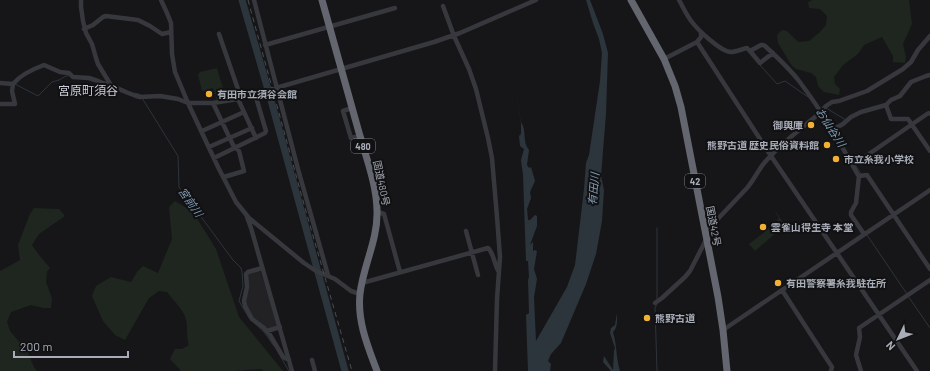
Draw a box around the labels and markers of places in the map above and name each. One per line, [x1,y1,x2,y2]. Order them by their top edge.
place label: 有田市立須谷会館 [217,88,297,100]
marker: 有田市立須谷会館 [204,89,214,99]
place label: 御輿庫 [772,119,803,131]
marker: 御輿庫 [806,120,816,130]
place label: 熊野古道 歴史民俗資料館 [707,139,819,151]
marker: 熊野古道 歴史民俗資料館 [822,140,832,150]
place label: 市立糸我小学校 [844,153,914,165]
marker: 市立糸我小学校 [831,154,841,164]
place label: 雲雀山得生寺 本堂 [771,221,853,233]
marker: 雲雀山得生寺 本堂 [758,222,768,232]
place label: 有田警察署糸我駐在所 [786,277,886,289]
marker: 有田警察署糸我駐在所 [773,278,783,288]
place label: 熊野古道 [655,312,696,324]
marker: 熊野古道 [642,313,652,323]

